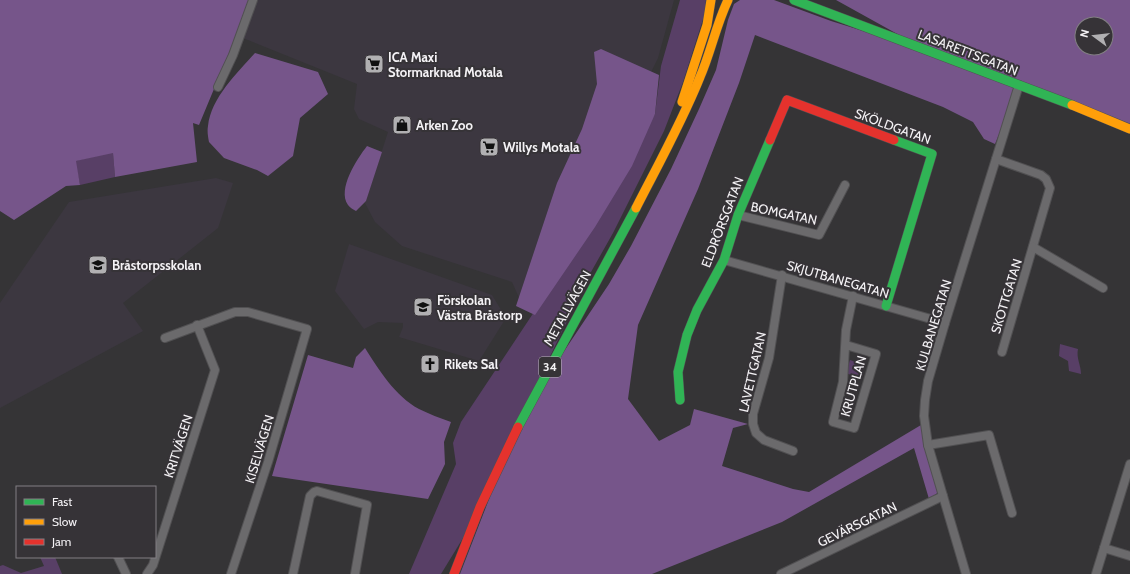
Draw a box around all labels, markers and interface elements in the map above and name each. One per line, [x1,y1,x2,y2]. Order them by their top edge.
north arrow [1074,16,1114,56]
street label: LASARETTSGATAN [916,26,1020,78]
text: N [1077,28,1092,39]
place label: ICA Maxi Stormarknad Motala [388,49,503,80]
supermarket icon: ICA Maxi Stormarknad Motala [363,53,385,75]
street label: SKÖLDGATAN [853,105,933,147]
shop icon: Arken Zoo [391,114,413,136]
place label: Arken Zoo [416,117,473,133]
supermarket icon: Willys Motala [478,136,500,158]
place label: Willys Motala [503,139,580,155]
street label: ELDRÖRSGATAN [697,174,747,270]
street label: BOMGATAN [749,198,819,228]
school or university icon: Bråstorpsskolan [87,254,109,276]
place label: Bråstorpsskolan [112,257,201,273]
street label: SKJUTBANEGATAN [785,257,891,301]
street label: SKOTTGATAN [987,257,1025,335]
street label: METALLVÄGEN [540,267,594,349]
street label: KULBANEGATAN [912,277,954,373]
place label: Förskolan Västra Bråstorp [437,292,523,323]
school or university icon: Förskolan Västra Bråstorp [412,296,434,318]
street label: LAVETTGATAN [735,330,769,414]
church icon: Rikets Sal [419,353,441,375]
street label: KRUTPLAN [837,354,869,418]
place label: Rikets Sal [444,356,499,372]
road number: 34 [539,357,561,377]
street label: KRITVÄGEN [160,412,196,480]
street label: KISELVÄGEN [241,413,277,485]
legend [16,486,156,558]
text: Fast [52,494,72,509]
street label: GEVÄRSGATAN [815,498,899,550]
text: Slow [52,514,77,529]
text: Jam [51,534,71,549]

